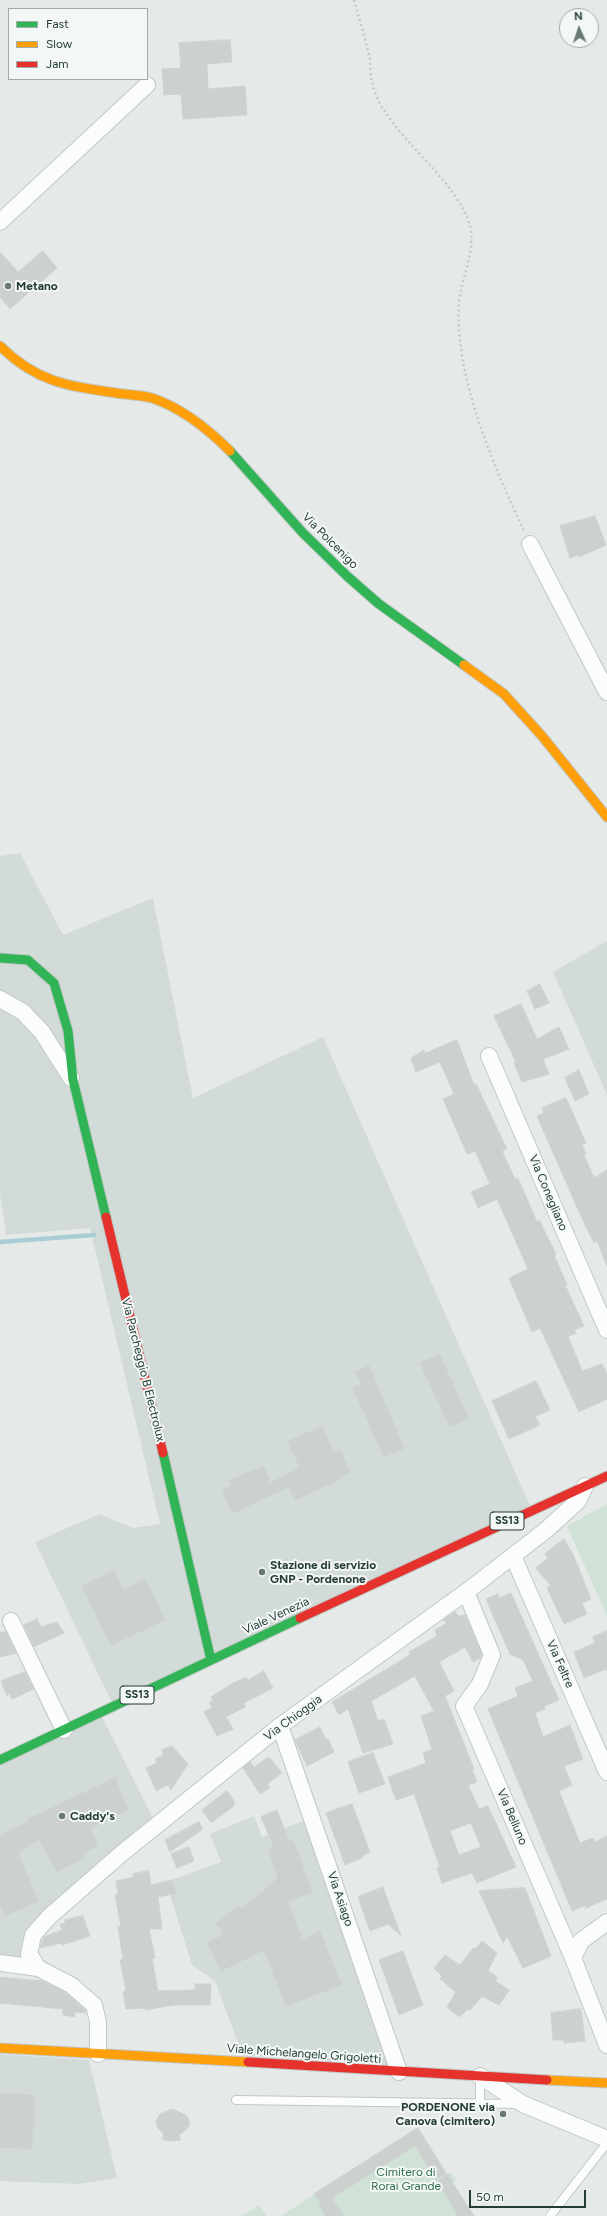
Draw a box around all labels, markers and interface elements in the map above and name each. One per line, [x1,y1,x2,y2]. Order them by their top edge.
legend [8,8,148,80]
north arrow [559,8,599,48]
text: N [574,10,583,23]
text: Fast [46,17,69,31]
text: Slow [46,37,72,51]
text: Jam [46,57,69,71]
place label: Metano [16,279,58,293]
marker: Metano [3,281,13,291]
street label: Via Polcenigo [299,510,361,572]
street label: Via Conegliano [525,1153,571,1233]
street label: Via Parcheggio B Electrolux [118,1297,168,1443]
road number: SS13 [490,1512,524,1530]
place label: Stazione di servizio GNP - Pordenone [270,1558,376,1586]
marker: Stazione di servizio GNP - Pordenone [257,1567,267,1577]
street label: Viale Venezia [240,1594,312,1638]
street label: Via Feltre [543,1638,577,1690]
road number: SS13 [120,1686,154,1704]
street label: Via Chioggia [261,1692,325,1744]
street label: Via Belluno [494,1787,530,1847]
place label: Caddy's [70,1809,115,1823]
marker: Caddy's [57,1811,67,1821]
street label: Via Asiago [324,1870,356,1928]
street label: Viale Michelangelo Grigoletti [226,2041,382,2067]
place label: PORDENONE via Canova (cimitero) [396,2100,495,2128]
marker: PORDENONE via Canova (cimitero) [498,2109,508,2119]
park label: Cimitero di Rorai Grande [371,2165,441,2193]
scale bar [471,2182,588,2208]
text: 50 m [476,2190,504,2204]

